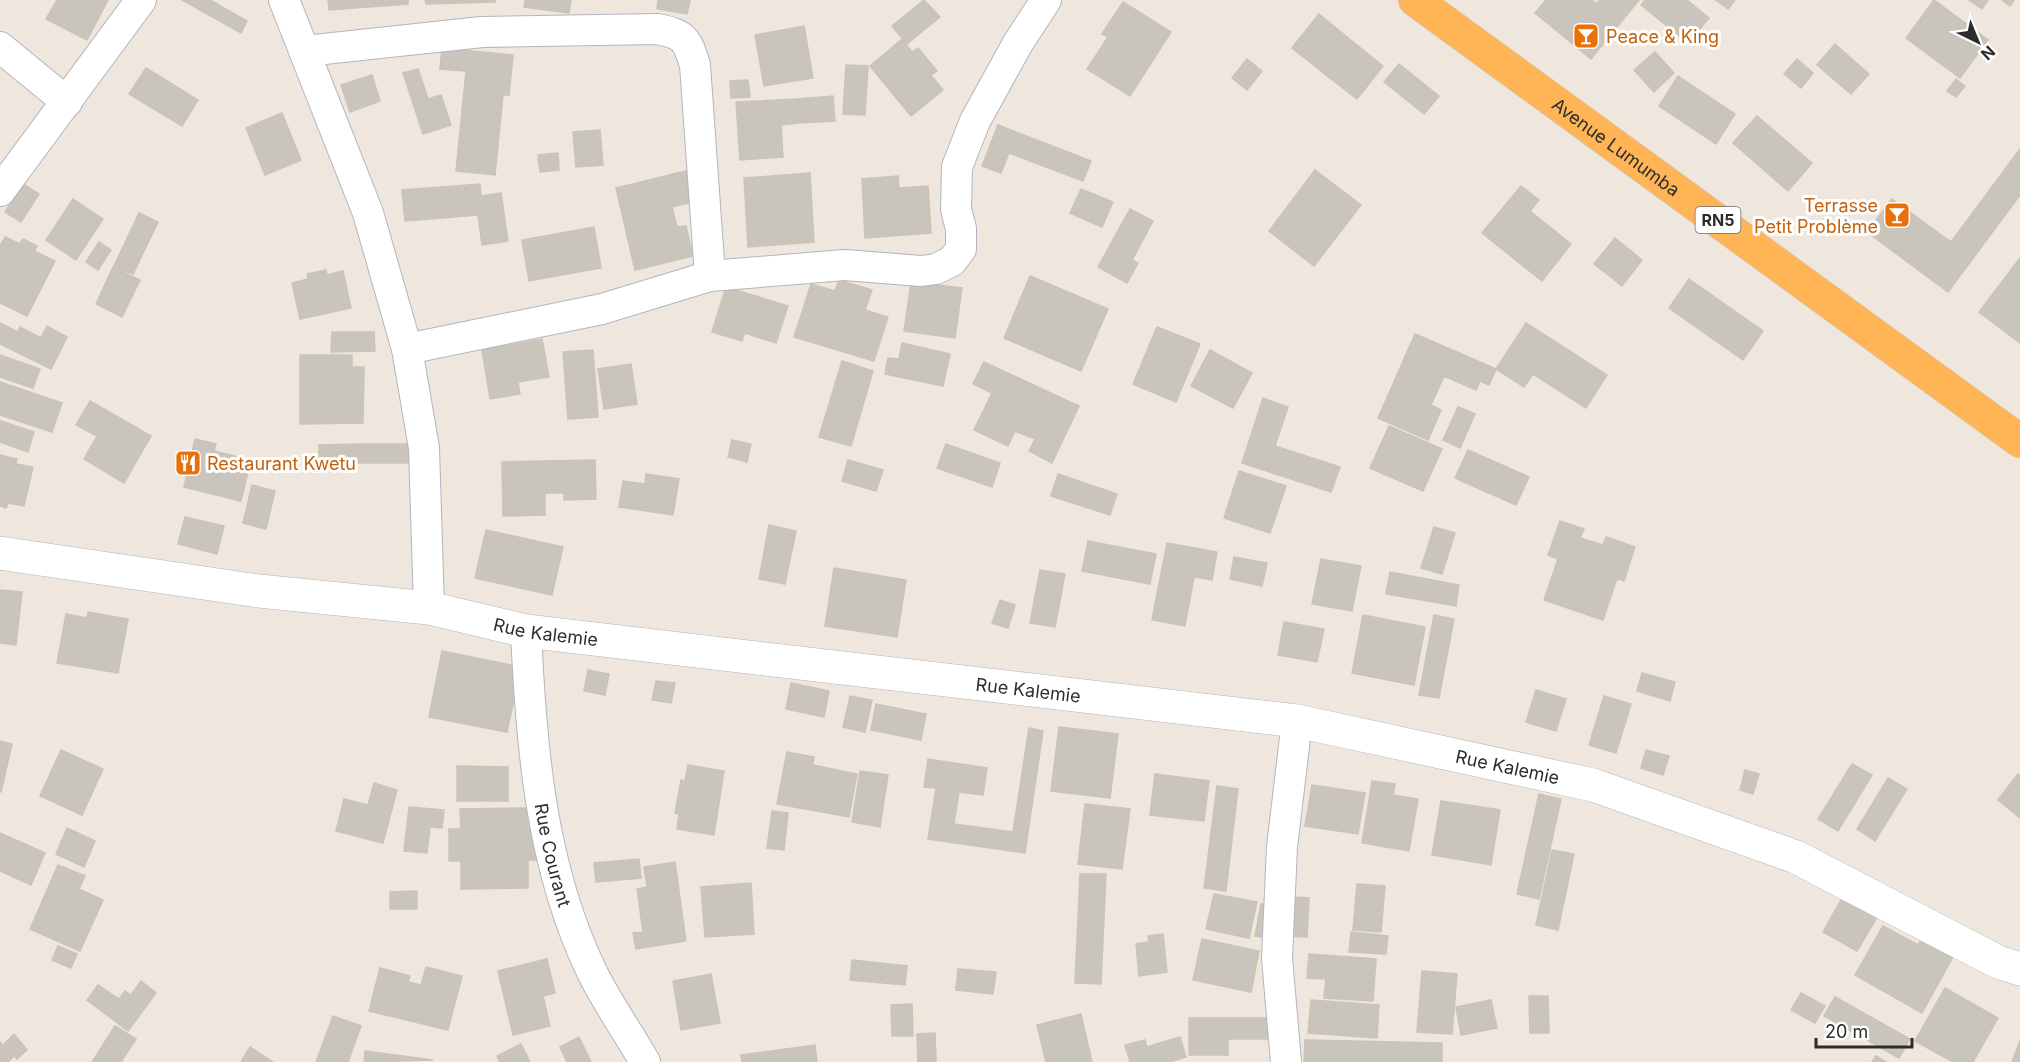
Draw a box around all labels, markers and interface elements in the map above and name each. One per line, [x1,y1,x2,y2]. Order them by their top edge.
north arrow [1948,12,2008,72]
bar icon: Peace & King [1571,21,1601,51]
place label: Peace & King [1606,26,1719,47]
text: N [1977,41,2000,64]
street label: Avenue Lumumba [1548,93,1684,200]
place label: Terrasse Petit Problème [1754,195,1878,237]
bar icon: Terrasse Petit Problème [1882,200,1912,230]
road number: RN5 [1696,207,1740,233]
restaurant icon: Restaurant Kwetu [173,448,203,478]
place label: Restaurant Kwetu [207,453,356,474]
street label: Rue Kalemie [491,613,599,650]
street label: Rue Kalemie [975,673,1082,706]
street label: Rue Kalemie [1454,745,1561,788]
street label: Rue Courant [531,802,576,910]
scale bar [1816,1011,1912,1049]
text: 20 m [1825,1021,1868,1042]

